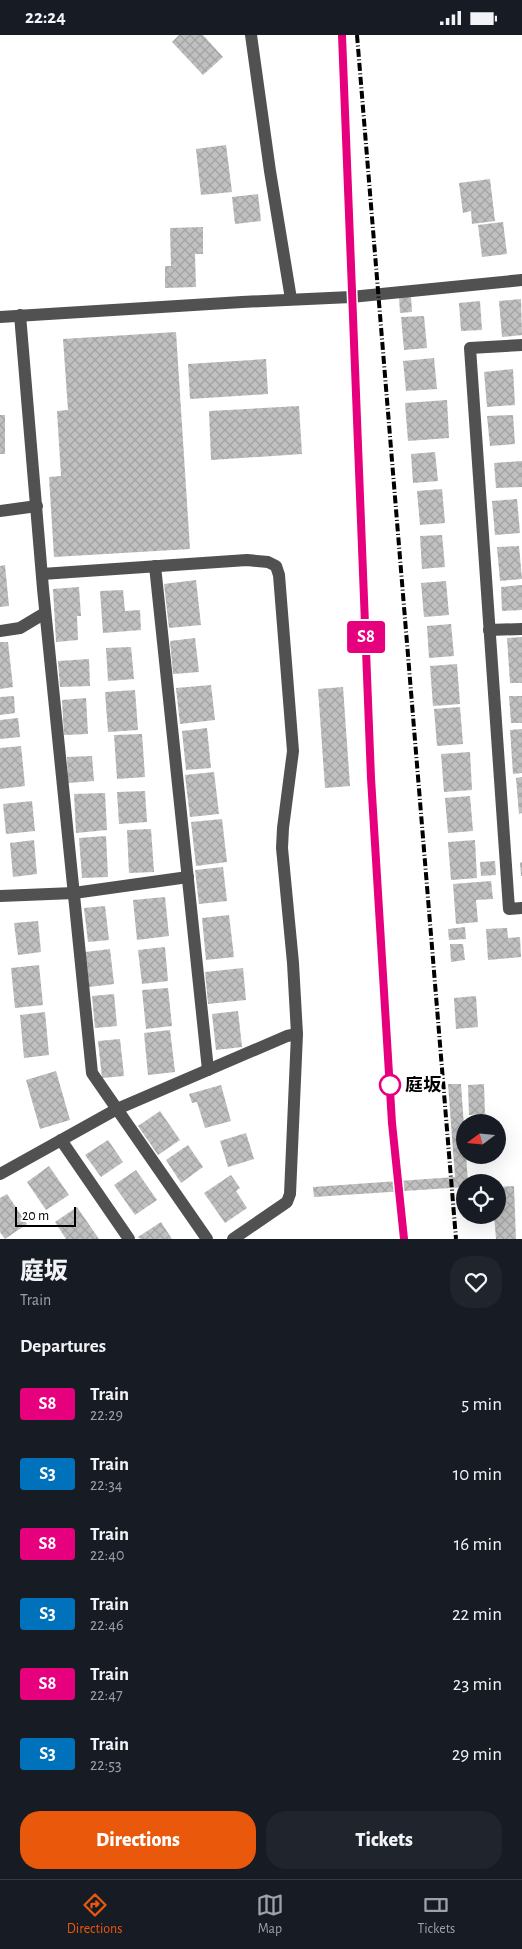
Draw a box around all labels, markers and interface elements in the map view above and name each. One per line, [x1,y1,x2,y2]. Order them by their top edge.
text: 22:24 [25,8,66,27]
line badge: S8 [344,621,388,653]
text: S8 [357,628,375,646]
marker: 庭坂 [379,1074,401,1096]
place label: 庭坂 [405,1076,442,1095]
north arrow [456,1114,506,1164]
map controls [456,1114,506,1224]
button: locate [456,1174,506,1224]
scale bar [15,1204,76,1227]
text: 20 m [22,1209,49,1223]
button: heart [450,1256,502,1308]
text: 庭坂 [20,1260,68,1284]
text: Train [20,1292,51,1308]
text: Departures [20,1337,106,1356]
text: Train [90,1385,129,1404]
text: S8 [39,1395,56,1413]
text: 5 min [461,1395,502,1414]
text: 22:29 [90,1407,123,1423]
text: Train [90,1455,129,1474]
text: S3 [39,1465,56,1483]
text: 10 min [453,1465,502,1484]
text: 22:34 [90,1477,123,1493]
text: Train [90,1525,129,1544]
text: S8 [39,1535,56,1553]
text: 16 min [454,1535,502,1554]
text: 22:40 [90,1547,124,1563]
text: Train [90,1595,129,1614]
text: S3 [39,1605,56,1623]
text: 22 min [452,1605,502,1624]
text: 22:46 [90,1617,123,1633]
text: Train [90,1665,129,1684]
text: S8 [39,1675,56,1693]
text: 23 min [453,1675,502,1694]
text: 22:47 [90,1687,123,1703]
text: Train [90,1735,129,1754]
text: S3 [39,1745,56,1763]
text: 29 min [452,1745,502,1764]
text: 22:53 [90,1757,122,1773]
button: Directions [20,1811,256,1869]
button: Tickets [266,1811,502,1869]
tab: Directions [67,1891,123,1938]
tab: Map [256,1891,284,1938]
tab: Tickets [417,1891,455,1938]

